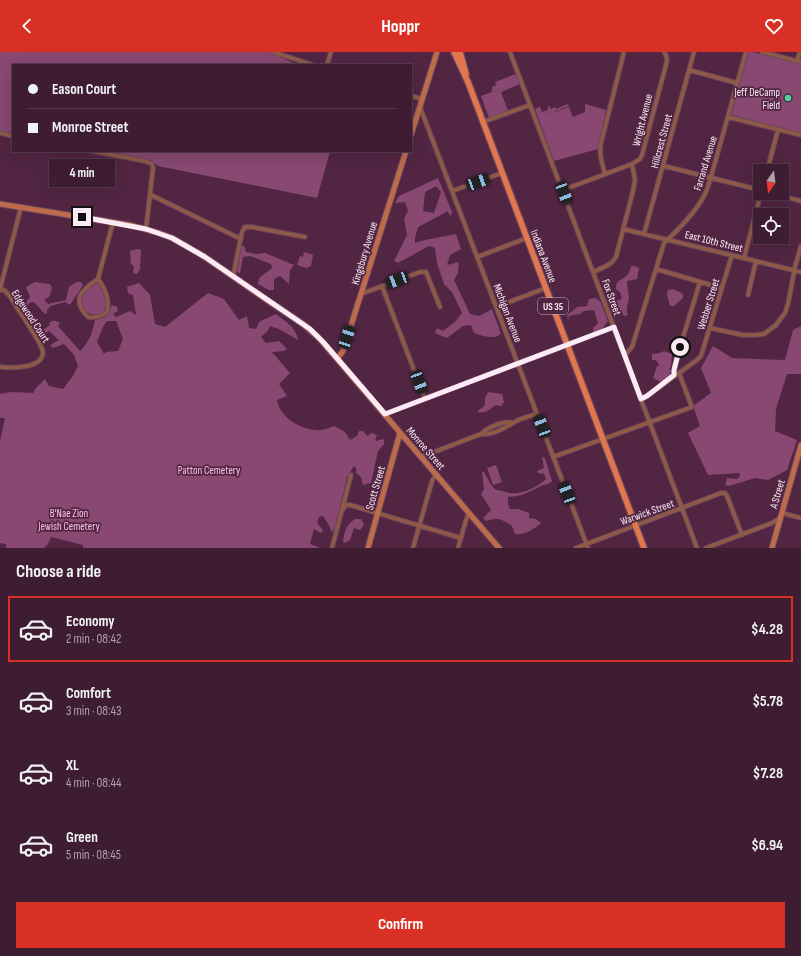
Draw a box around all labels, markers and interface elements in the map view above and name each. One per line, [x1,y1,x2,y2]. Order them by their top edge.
icon: back [16,15,38,37]
icon: heart [763,15,785,37]
text: Hoppr [381,16,420,37]
text: Eason Court [52,80,116,99]
place label: Jeff DeCamp Field [733,86,780,112]
street label: Wright Avenue [630,93,655,148]
marker: Jeff DeCamp Field [783,93,793,103]
street label: Hillcrest Street [648,112,675,170]
text: Monroe Street [52,118,128,137]
street label: Farrand Avenue [691,134,720,192]
callout: 4 min [49,159,115,187]
north arrow [753,164,789,200]
map controls [753,164,789,244]
text: 4 min [69,165,95,181]
car [465,172,491,192]
car [554,180,574,206]
route end [73,208,91,226]
button: locate [753,208,789,244]
street label: Kingsbury Avenue [349,220,380,286]
street label: Indiana Avenue [528,228,560,284]
street label: East 10th Street [683,228,745,255]
car [384,270,410,290]
street label: Webber Street [695,276,723,331]
street label: Fox Street [599,277,624,318]
street label: Michigan Avenue [490,282,525,344]
street label: Edgewood Court [9,287,53,346]
road number: US 35 [538,298,568,314]
car [338,324,356,350]
route start [671,338,689,356]
car [409,369,429,395]
car [532,413,552,439]
street label: Monroe Street [403,424,448,473]
park label: Patton Cemetery [178,464,241,477]
street label: Scott Street [363,464,388,512]
street label: A Street [767,477,788,511]
car [557,480,577,506]
street label: Warwick Street [619,497,676,528]
park label: B'Nae Zion Jewish Cemetery [37,507,101,533]
text: Choose a ride [16,561,101,582]
icon: car [18,611,54,647]
text: Economy [66,612,115,631]
text: $4.28 [751,620,783,639]
text: 2 min · 08:42 [66,631,121,647]
icon: car [18,683,54,719]
text: Comfort [66,684,111,703]
text: $5.78 [752,692,783,711]
text: 3 min · 08:43 [66,703,121,719]
icon: car [18,755,54,791]
text: XL [66,756,79,775]
text: $7.28 [753,764,783,783]
text: 4 min · 08:44 [66,775,121,791]
icon: car [18,827,54,863]
text: Green [66,828,98,847]
text: $6.94 [751,836,783,855]
text: 5 min · 08:45 [66,847,121,863]
button: Confirm [16,902,785,948]

